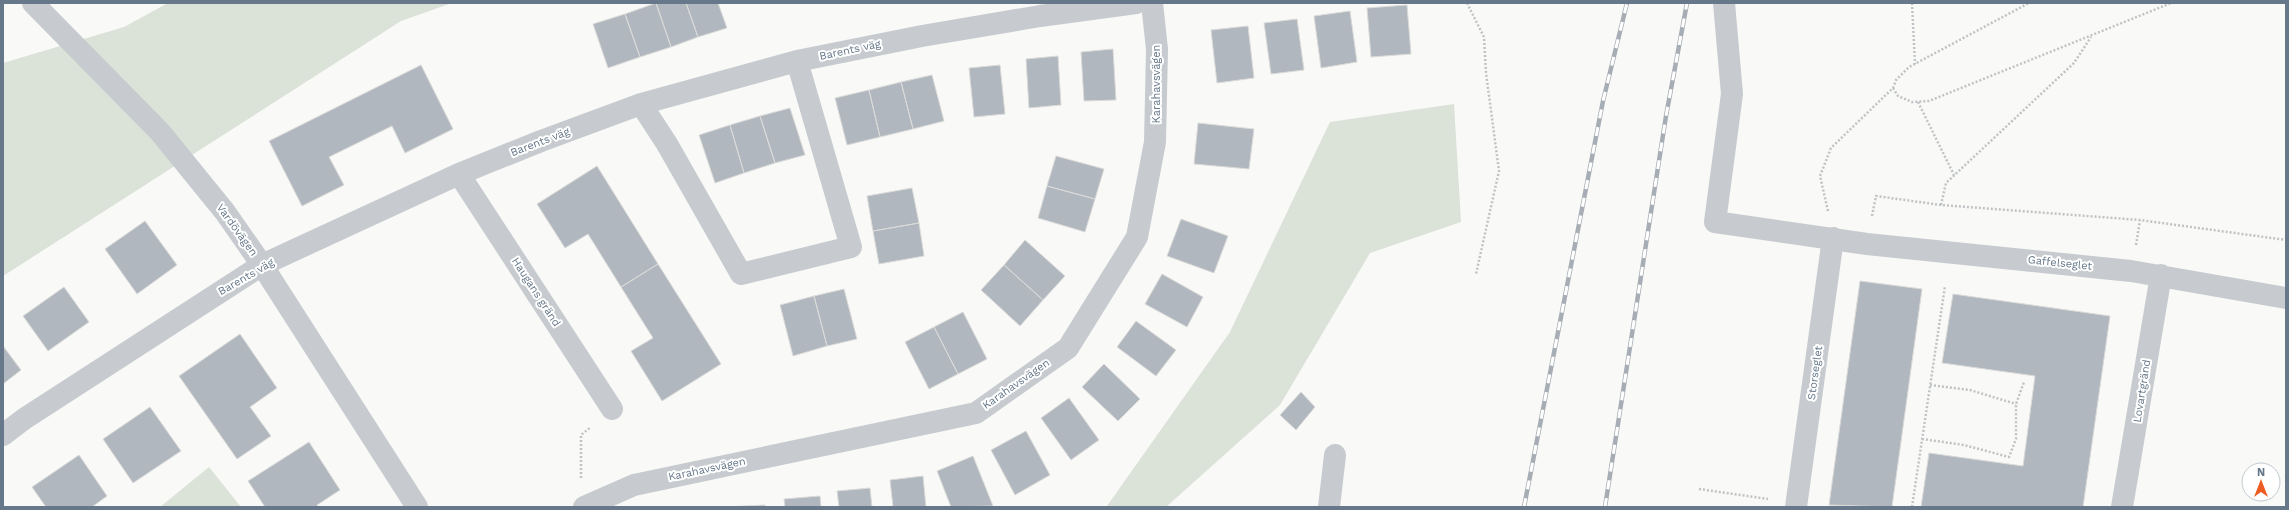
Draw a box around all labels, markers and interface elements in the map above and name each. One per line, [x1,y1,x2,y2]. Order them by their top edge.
street label: Barents väg [818,37,882,63]
street label: Karahavsvägen [1150,45,1163,123]
street label: Barents väg [509,125,572,159]
street label: Vardövägen [214,201,260,259]
street label: Gaffelseglet [2027,253,2093,273]
street label: Haugans gränd [509,255,563,329]
street label: Barents väg [216,256,276,298]
street label: Storseglet [1805,345,1825,401]
street label: Karahavsvägen [980,356,1052,412]
street label: Lovartgränd [2131,359,2153,423]
street label: Karahavsvägen [667,454,747,484]
north arrow [2241,462,2281,502]
text: N [2257,466,2265,479]

